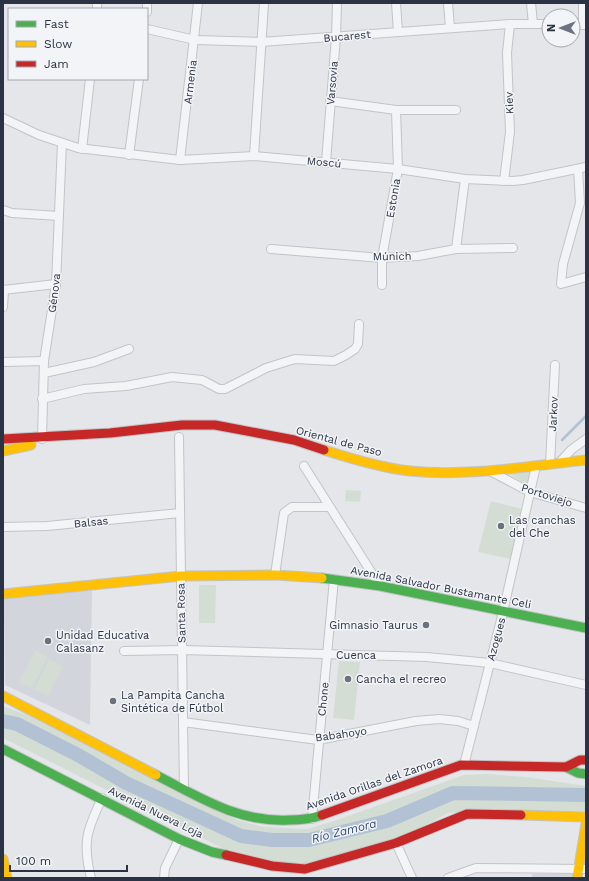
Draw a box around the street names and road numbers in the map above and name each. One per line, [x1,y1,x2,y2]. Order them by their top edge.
street label: Bucarest [323,28,372,45]
street label: Armenia [181,59,200,105]
street label: Varsovia [324,60,341,106]
street label: Kiev [503,91,516,114]
street label: Moscú [306,155,342,170]
street label: Estonia [384,177,403,219]
street label: Múnich [372,250,412,263]
street label: Génova [46,273,63,313]
street label: Jarkov [546,396,561,432]
street label: Oriental de Paso [294,424,383,459]
street label: Portoviejo [520,481,574,510]
street label: Balsas [73,514,109,531]
street label: Avenida Salvador Bustamante Celi [349,564,532,611]
street label: Santa Rosa [174,583,189,643]
street label: Azogues [484,616,509,662]
street label: Cuenca [336,649,376,662]
street label: Chone [315,681,332,717]
street label: Babahoyo [314,724,368,745]
street label: Avenida Orillas del Zamora [304,754,444,813]
street label: Avenida Nueva Loja [106,784,205,841]

